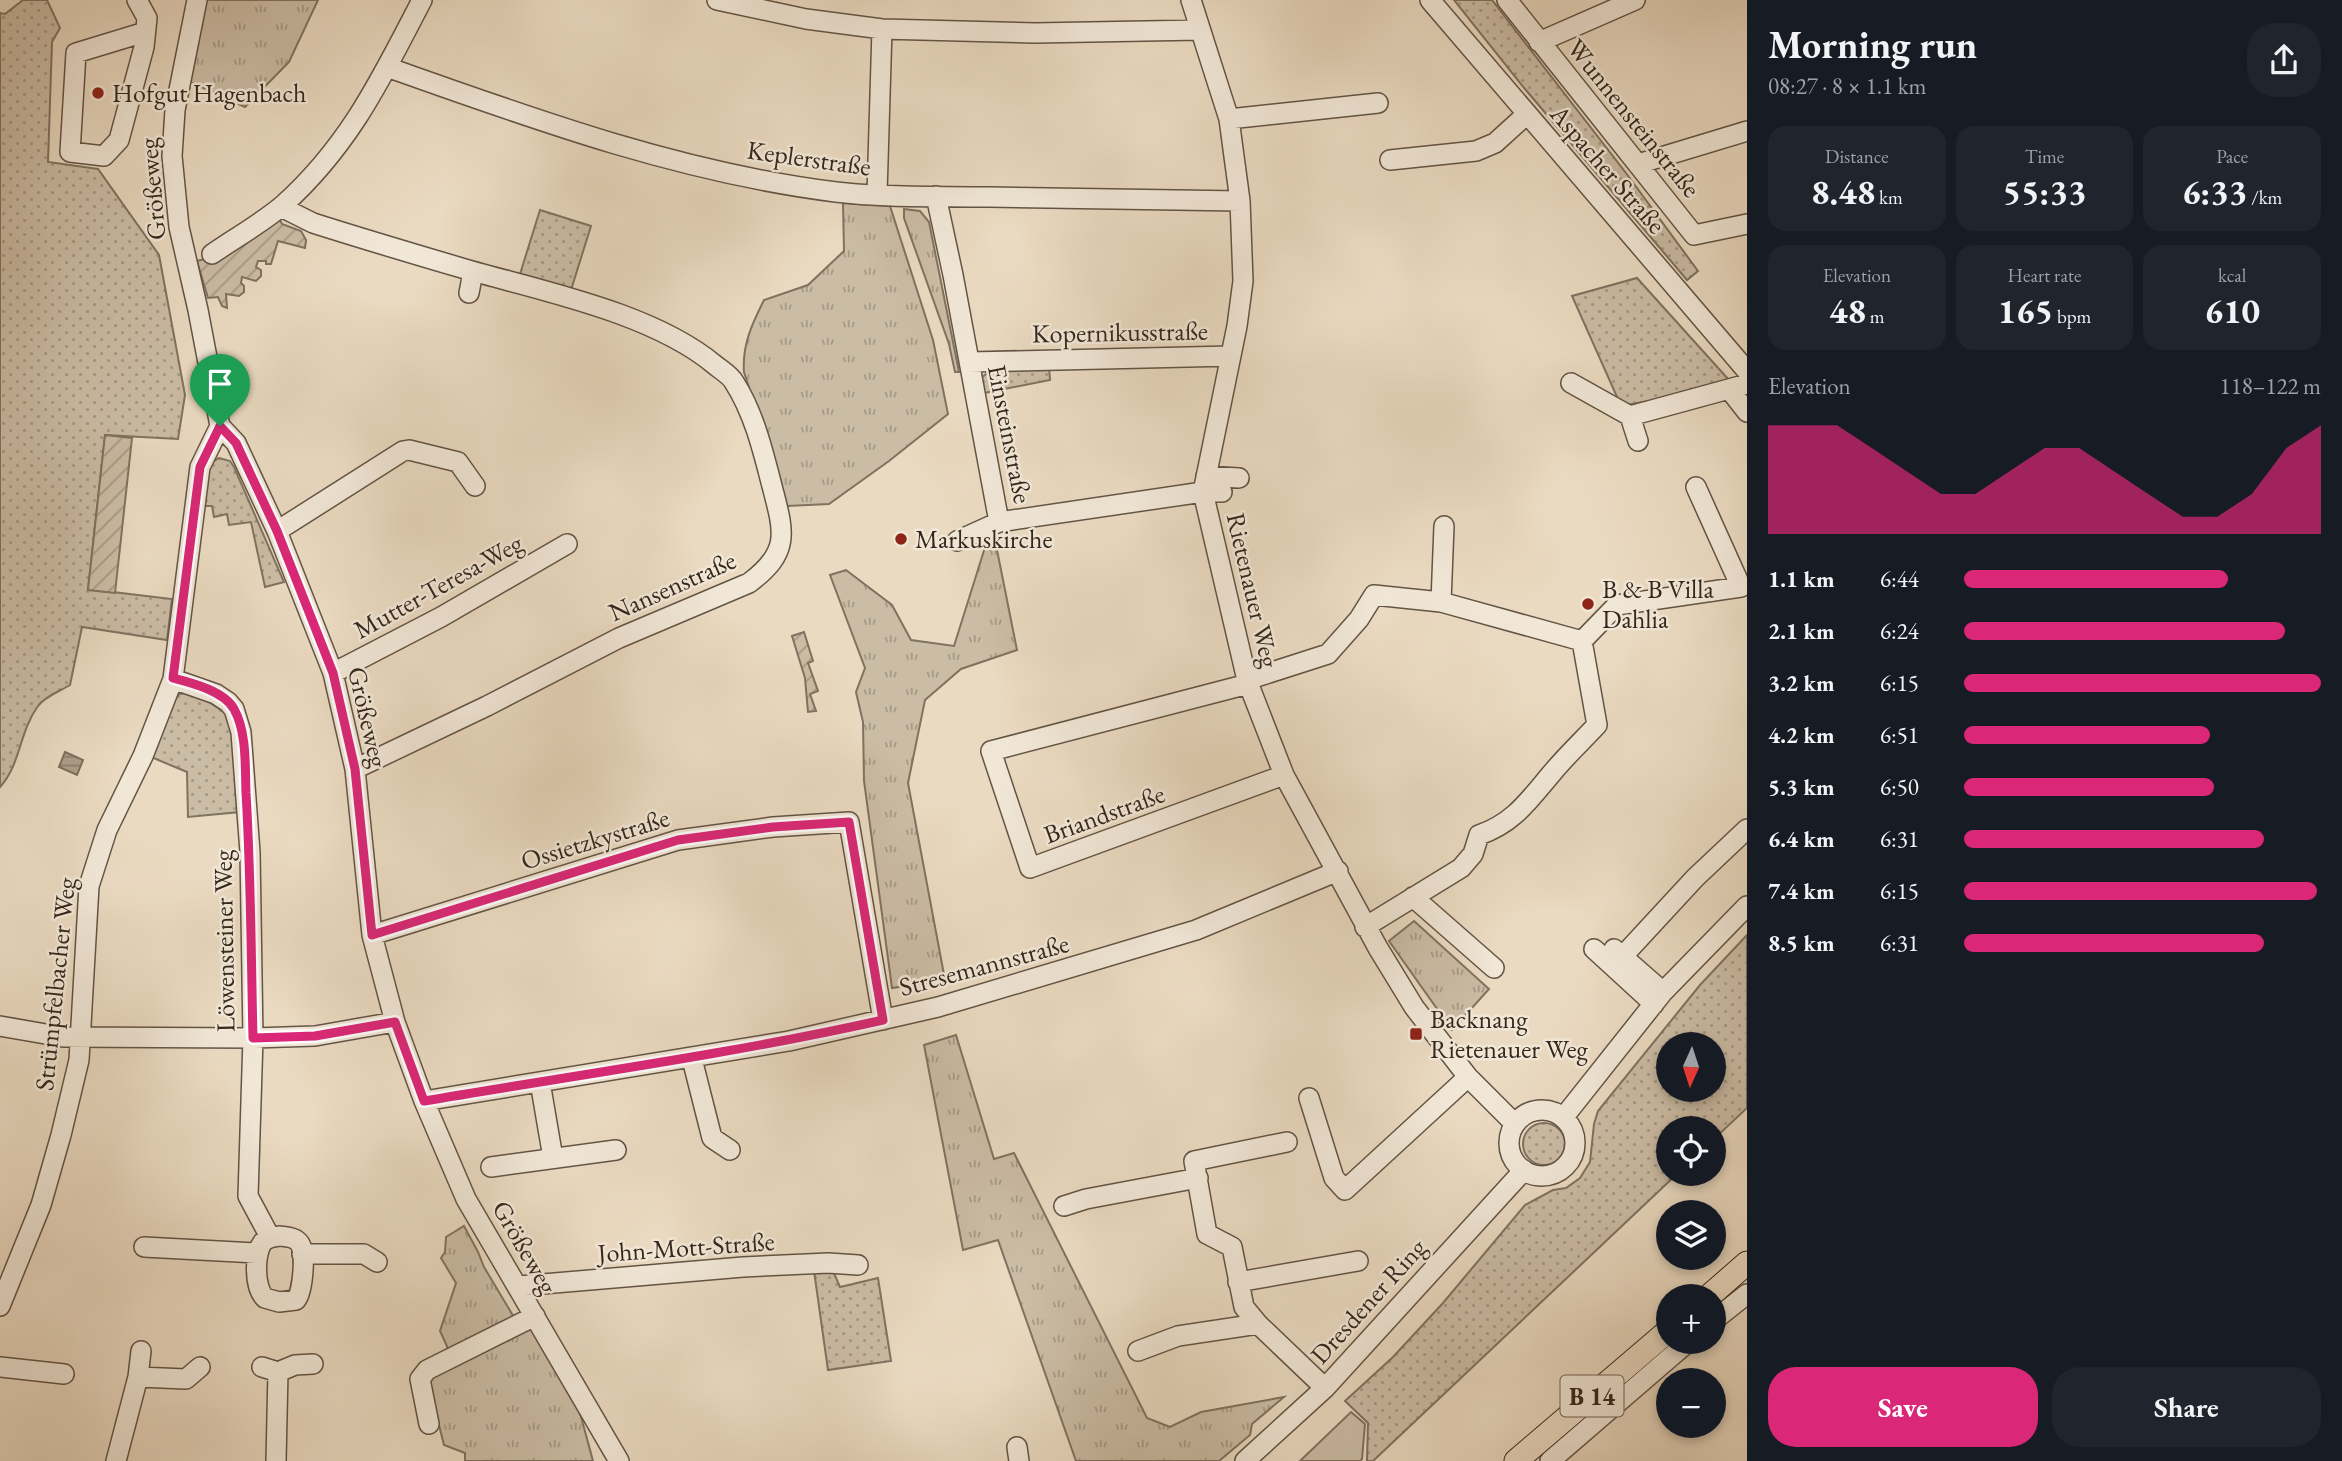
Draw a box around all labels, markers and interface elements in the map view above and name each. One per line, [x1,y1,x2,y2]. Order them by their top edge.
text: Morning run [1768,20,1977,69]
button: share [2247,23,2321,97]
street label: Wunnensteinstraße [1560,32,1708,204]
text: 08:27 · 8 × 1.1 km [1768,71,1926,101]
place label: Hofgut Hagenbach [112,76,306,110]
marker: Hofgut Hagenbach [90,85,106,101]
street label: Aspacher Straße [1542,97,1673,241]
street label: Keplerstraße [745,132,873,184]
street label: Größeweg [131,136,173,241]
text: Distance [1825,144,1889,169]
text: Time [2025,144,2064,169]
text: Pace [2216,144,2248,169]
text: 8.48 [1811,169,1875,214]
text: 55:33 [2003,169,2086,214]
text: 6:33 [2182,169,2247,214]
text: km [1875,185,1903,210]
text: /km [2247,185,2282,210]
text: Elevation [1823,263,1891,288]
text: Heart rate [2008,263,2081,288]
text: kcal [2218,263,2246,288]
text: 48 [1829,288,1866,333]
text: 165 [1998,288,2053,333]
text: 610 [2204,288,2260,333]
text: m [1866,304,1885,329]
text: bpm [2053,304,2091,329]
street label: Kopernikusstraße [1032,313,1208,351]
pin [190,354,250,426]
street label: Einsteinstraße [980,362,1040,506]
icon: arrive [201,365,239,403]
text: Elevation [1768,371,1851,401]
text: 118–122 m [2220,371,2321,401]
street label: Rietenauer Weg [1219,509,1287,671]
place label: Markuskirche [915,522,1053,556]
street label: Mutter-Teresa-Weg [347,525,529,647]
marker: Markuskirche [893,531,909,547]
street label: Nansenstraße [603,543,741,629]
text: 1.1 km [1768,564,1835,594]
text: 6:44 [1880,564,1919,594]
place label: B & B Villa Dahlia [1602,572,1715,636]
marker: B & B Villa Dahlia [1580,596,1596,612]
text: 2.1 km [1768,616,1835,646]
text: 6:24 [1880,616,1919,646]
street label: Größeweg [340,663,396,771]
text: 3.2 km [1768,668,1835,698]
text: 6:15 [1880,668,1919,698]
text: 4.2 km [1768,720,1835,750]
text: 6:51 [1880,720,1919,750]
text: 5.3 km [1768,772,1835,802]
text: 6:50 [1880,772,1919,802]
street label: Briandstraße [1039,776,1169,852]
street label: Ossietzkystraße [517,800,673,878]
text: 6.4 km [1768,824,1835,854]
text: 6:31 [1880,824,1919,854]
street label: Löwensteiner Weg [205,849,243,1032]
street label: Strümpfelbacher Weg [27,875,83,1092]
text: 7.4 km [1768,876,1835,906]
text: 6:15 [1880,876,1919,906]
street label: Stresemannstraße [895,926,1073,1004]
text: 8.5 km [1768,928,1835,958]
text: 6:31 [1880,928,1919,958]
place label: Backnang Rietenauer Weg [1430,1002,1589,1066]
marker: Backnang Rietenauer Weg [1408,1026,1424,1042]
north arrow [1656,1032,1726,1102]
map controls [1656,1032,1726,1438]
button: locate [1656,1116,1726,1186]
street label: Größeweg [485,1194,566,1300]
button: layers [1656,1200,1726,1270]
street label: John-Mott-Straße [594,1224,776,1270]
street label: Dresdener Ring [1303,1230,1434,1371]
button: + [1656,1284,1726,1354]
button: Save [1768,1367,2038,1447]
button: Share [2052,1367,2321,1447]
button: − [1656,1368,1726,1438]
road number: B 14 [1560,1376,1624,1416]

